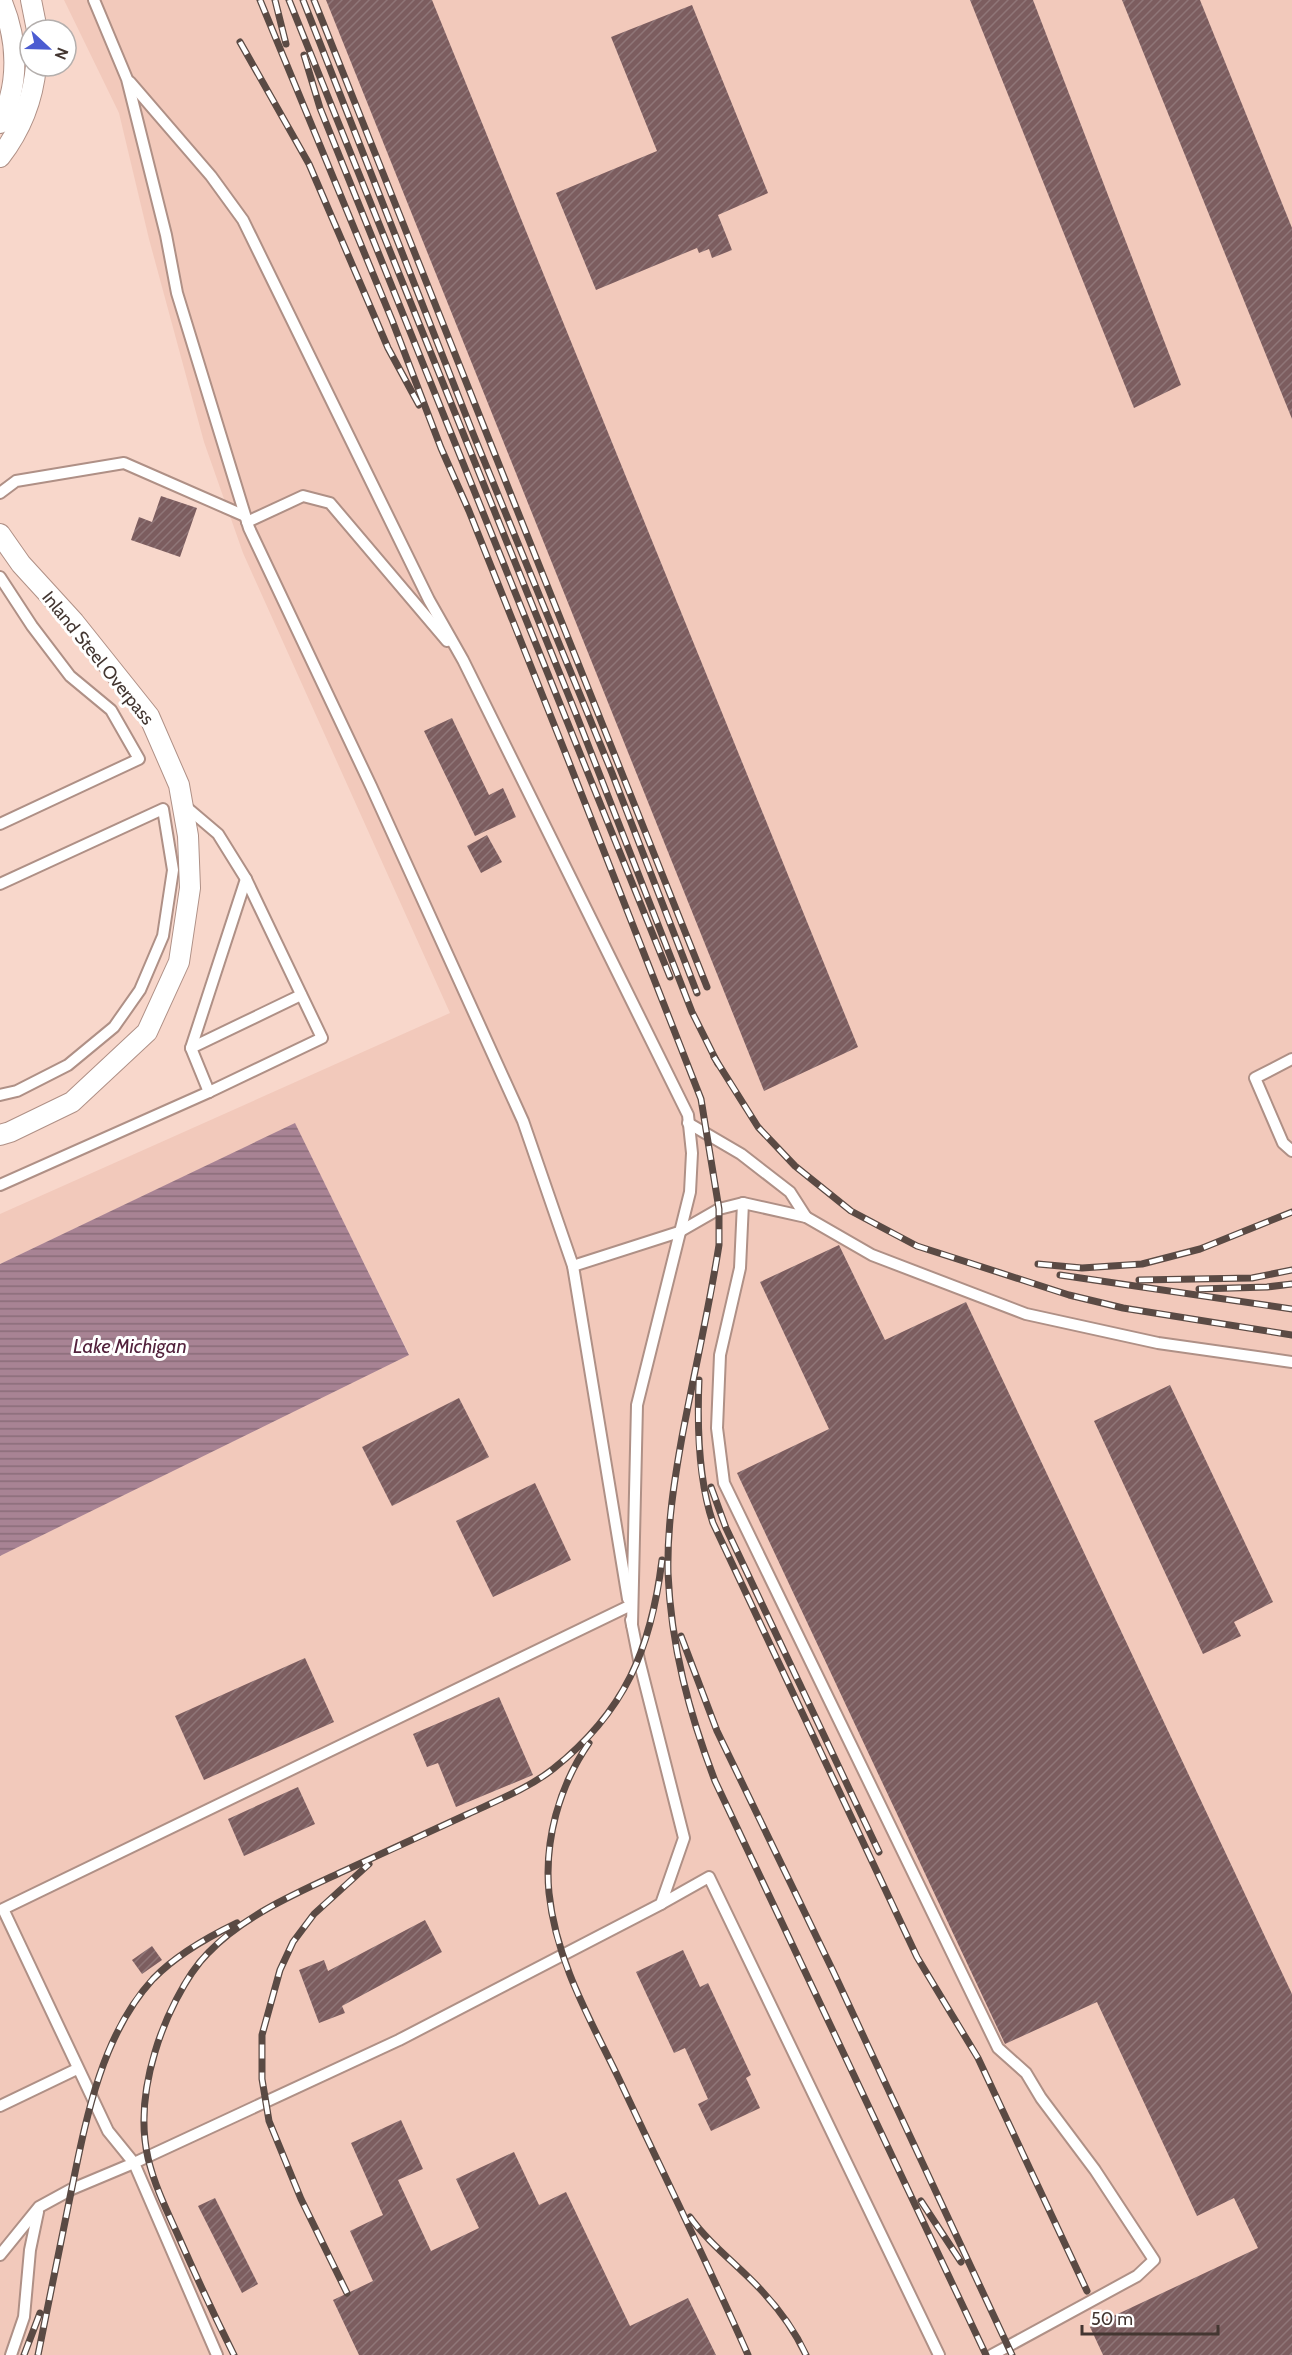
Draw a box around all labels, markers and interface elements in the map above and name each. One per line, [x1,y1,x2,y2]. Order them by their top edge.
north arrow [18,18,78,78]
text: N [51,45,72,62]
street label: Inland Steel Overpass [37,587,159,729]
water label: Lake Michigan [73,1334,187,1358]
scale bar [1082,2298,1218,2336]
text: 50 m [1091,2308,1133,2330]

